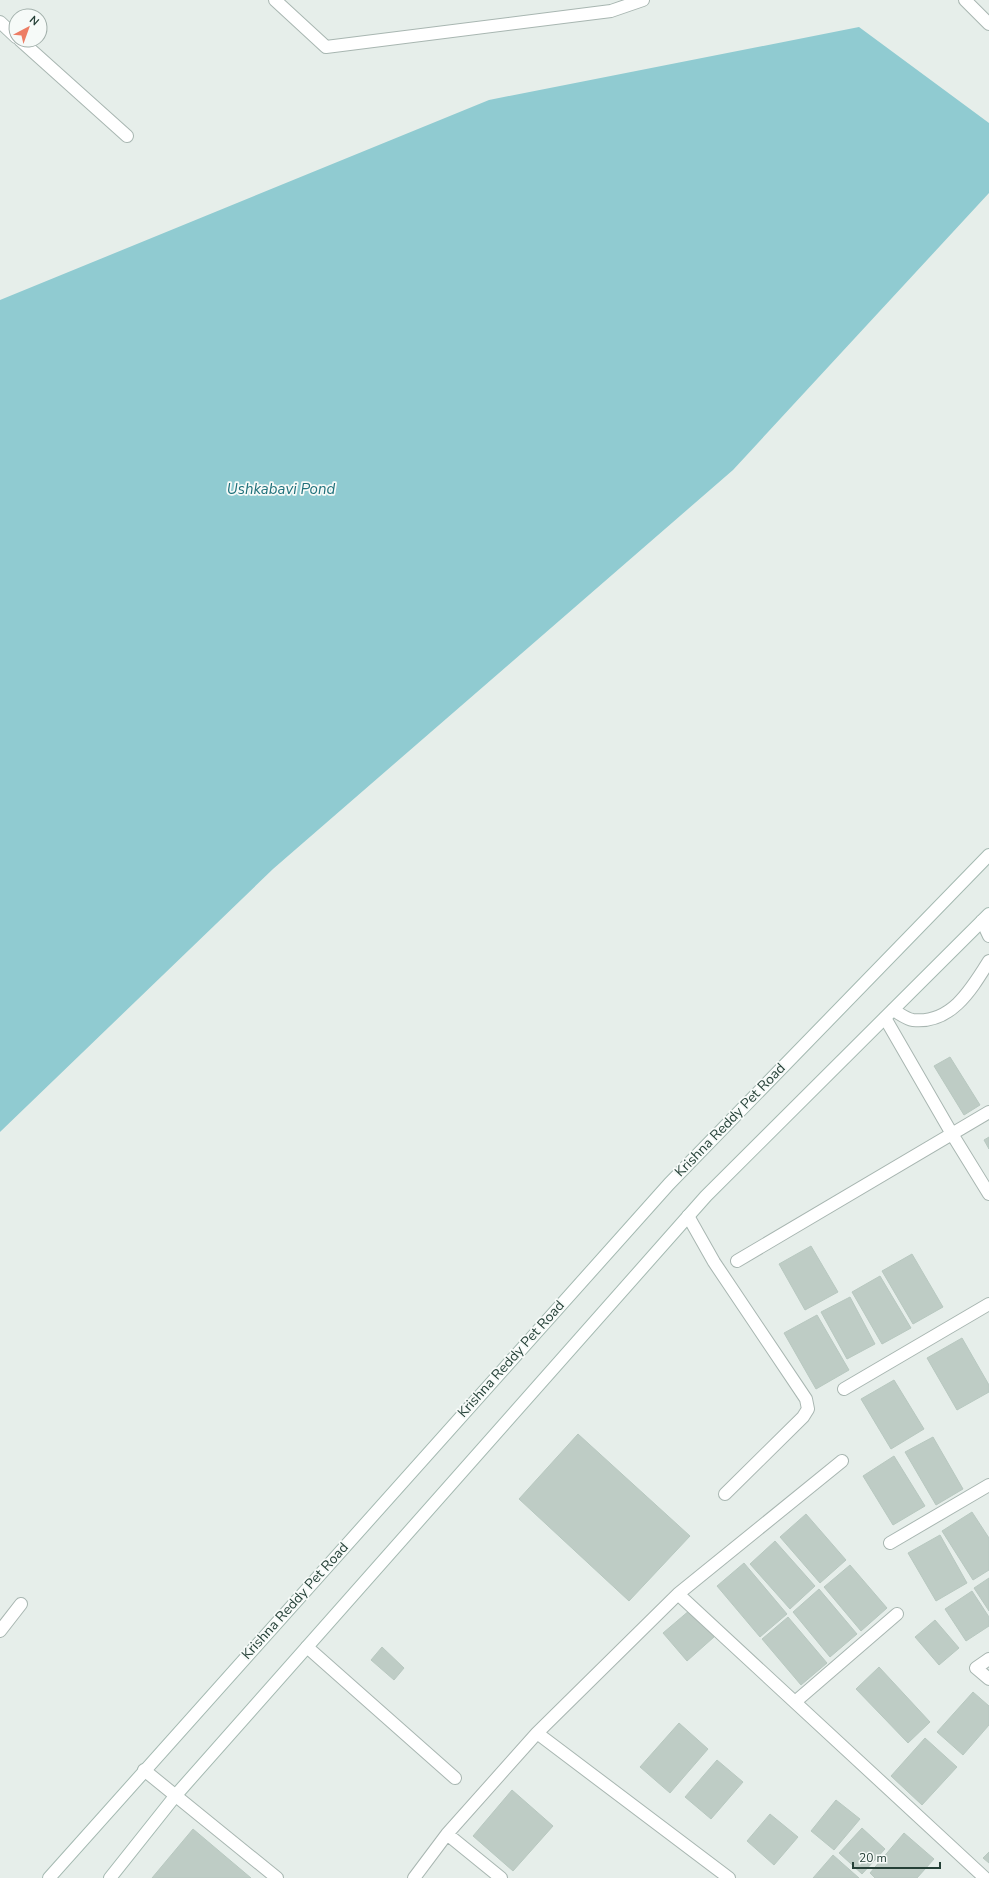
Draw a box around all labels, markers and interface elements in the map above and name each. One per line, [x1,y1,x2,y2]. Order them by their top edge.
north arrow [8,8,48,48]
text: N [26,12,42,29]
water label: Ushkabavi Pond [227,479,335,499]
street label: Krishna Reddy Pet Road [671,1059,789,1181]
street label: Krishna Reddy Pet Road [453,1296,569,1422]
street label: Krishna Reddy Pet Road [237,1538,353,1664]
scale bar [853,1844,940,1870]
text: 20 m [859,1850,887,1866]

